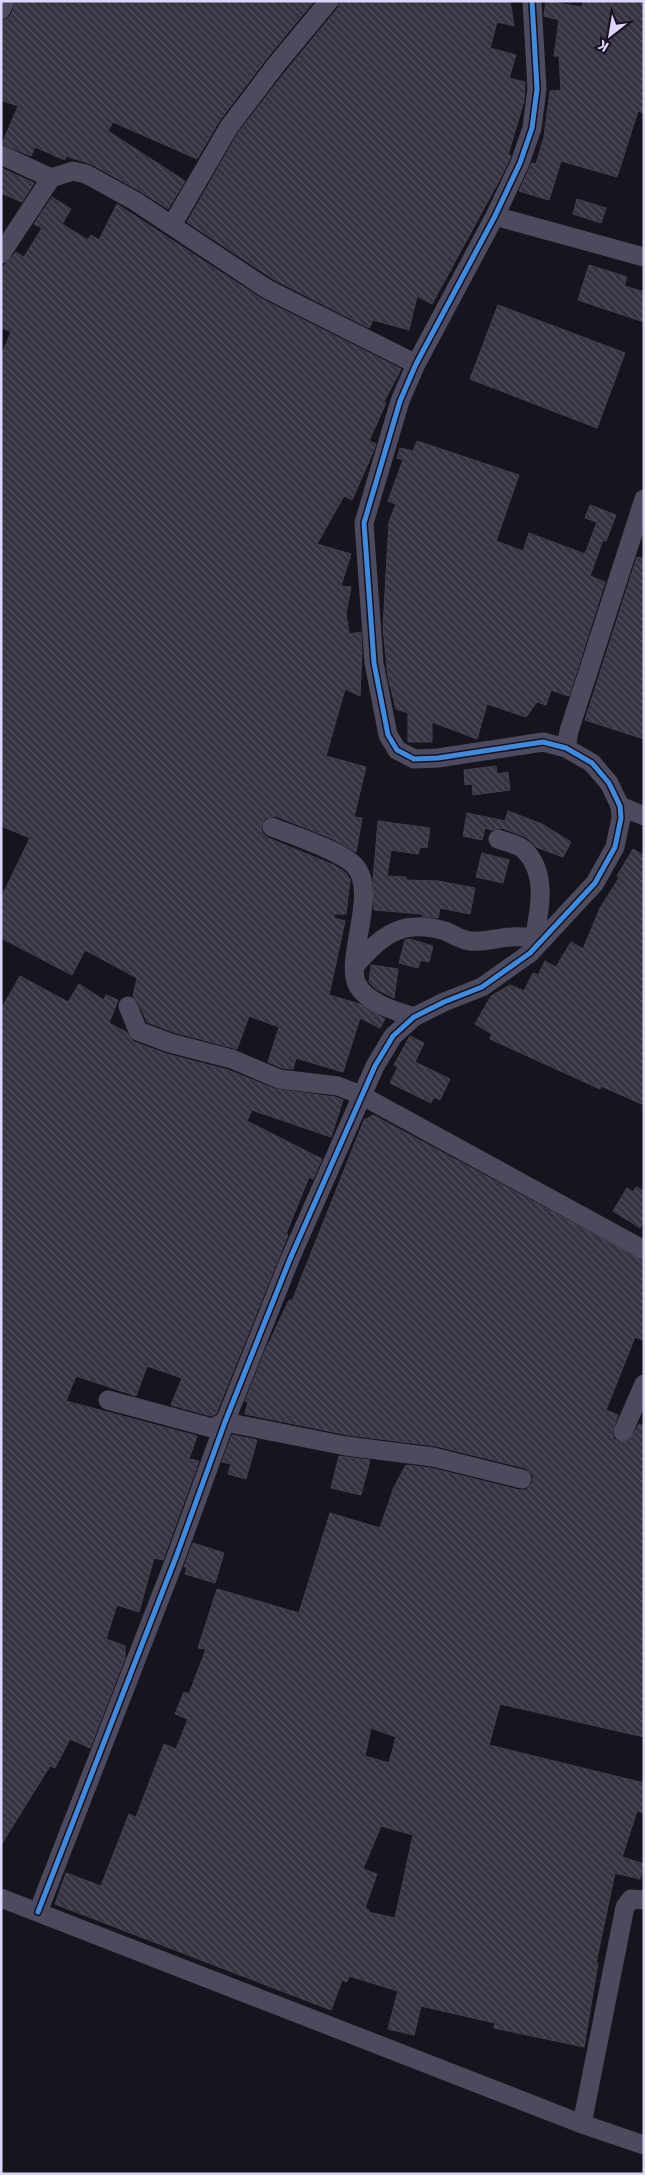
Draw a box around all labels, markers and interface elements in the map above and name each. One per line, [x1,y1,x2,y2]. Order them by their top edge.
north arrow [585,10,635,60]
text: K [594,36,612,55]

